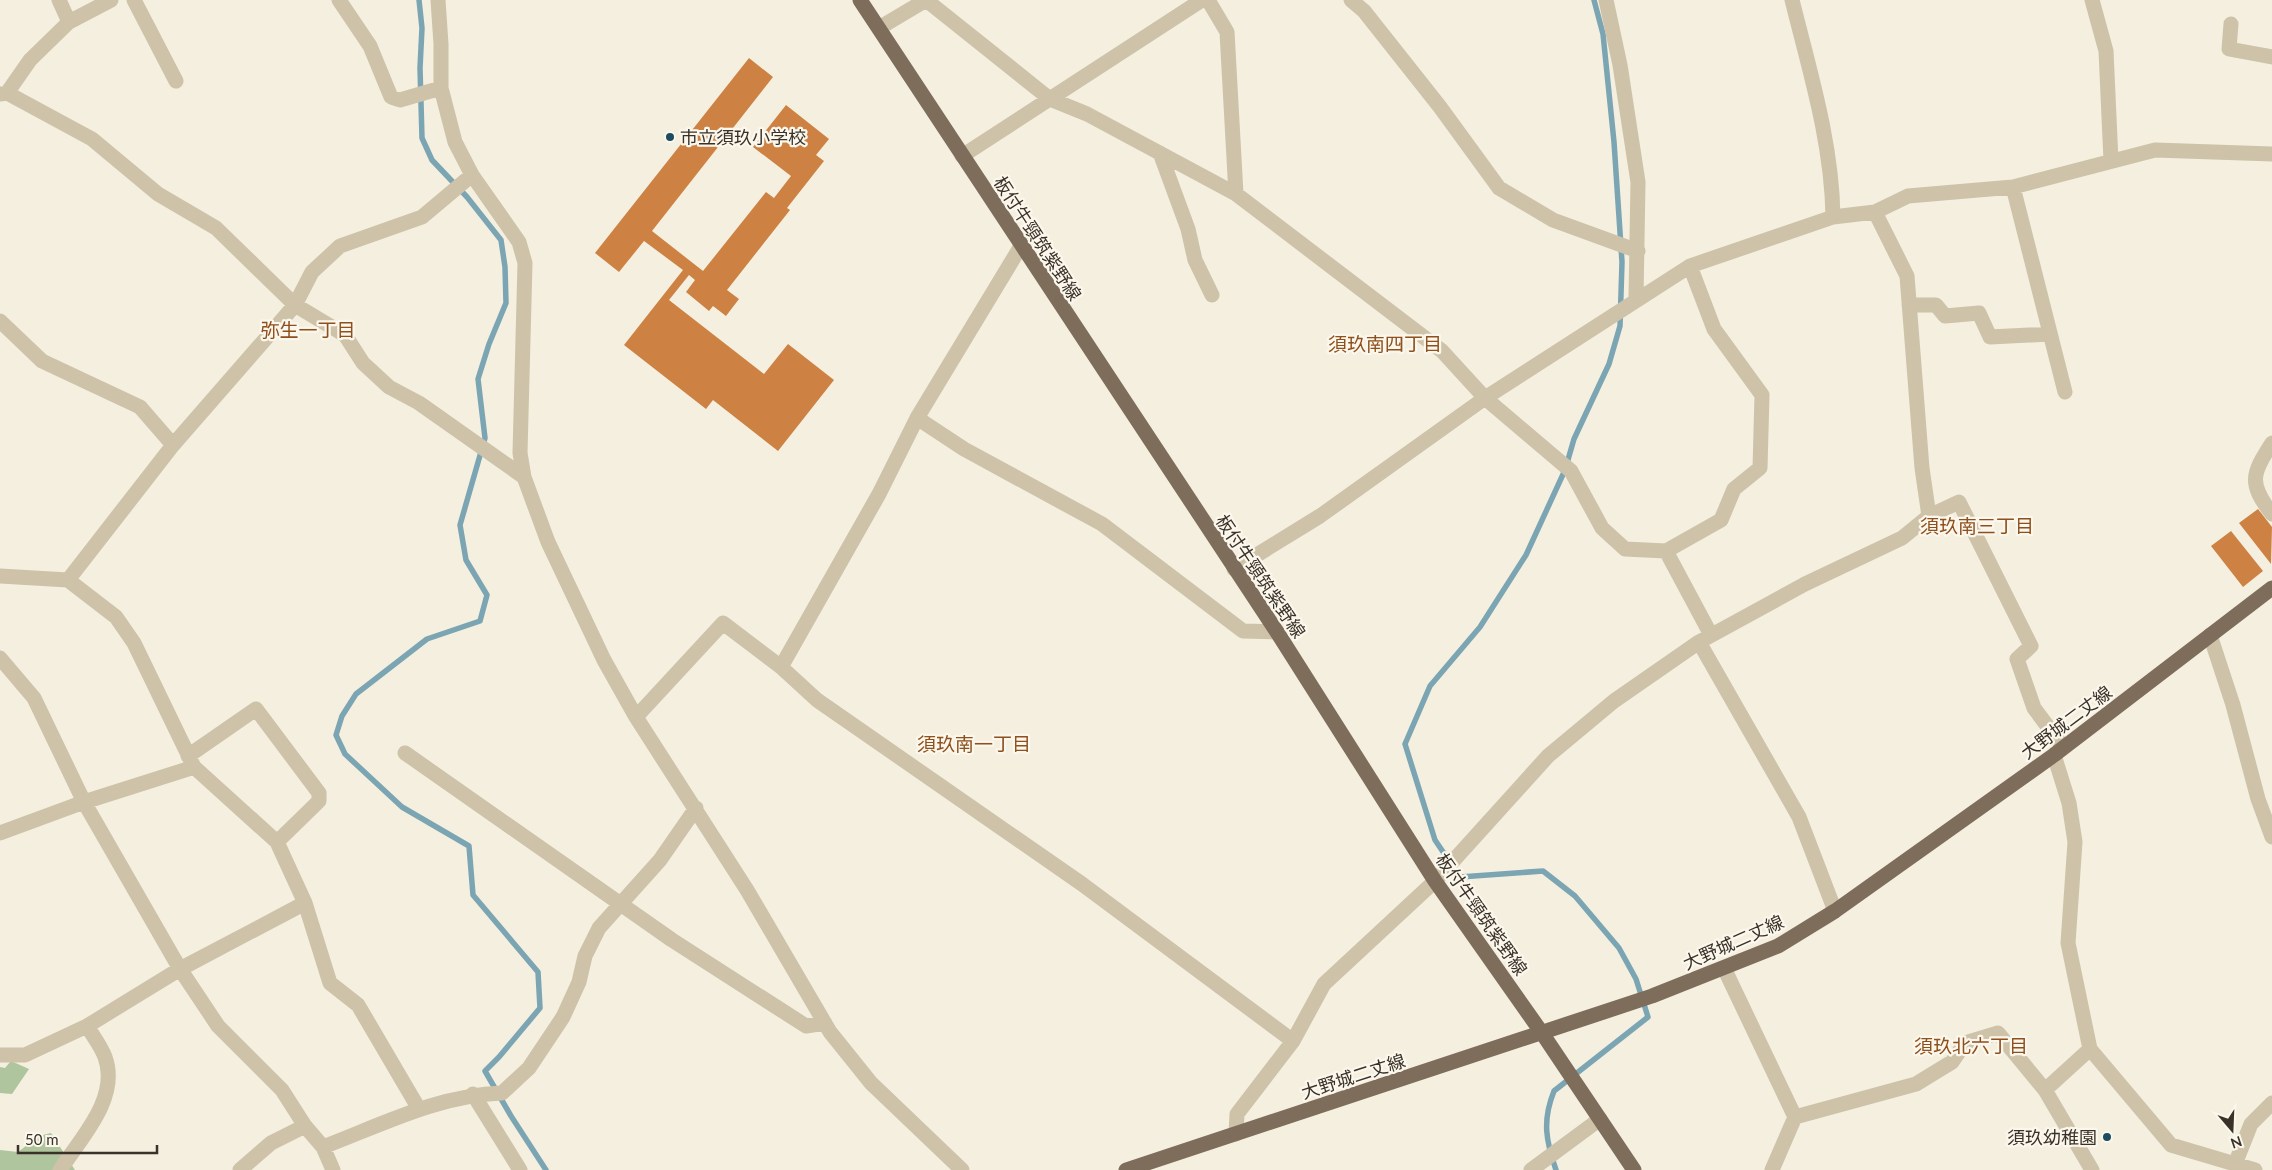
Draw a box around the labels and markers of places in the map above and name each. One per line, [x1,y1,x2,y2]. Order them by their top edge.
place label: 市立須玖小学校 [680,126,806,148]
marker: 市立須玖小学校 [664,131,676,143]
place label: 須玖幼稚園 [2007,1126,2097,1148]
marker: 須玖幼稚園 [2101,1131,2113,1143]

